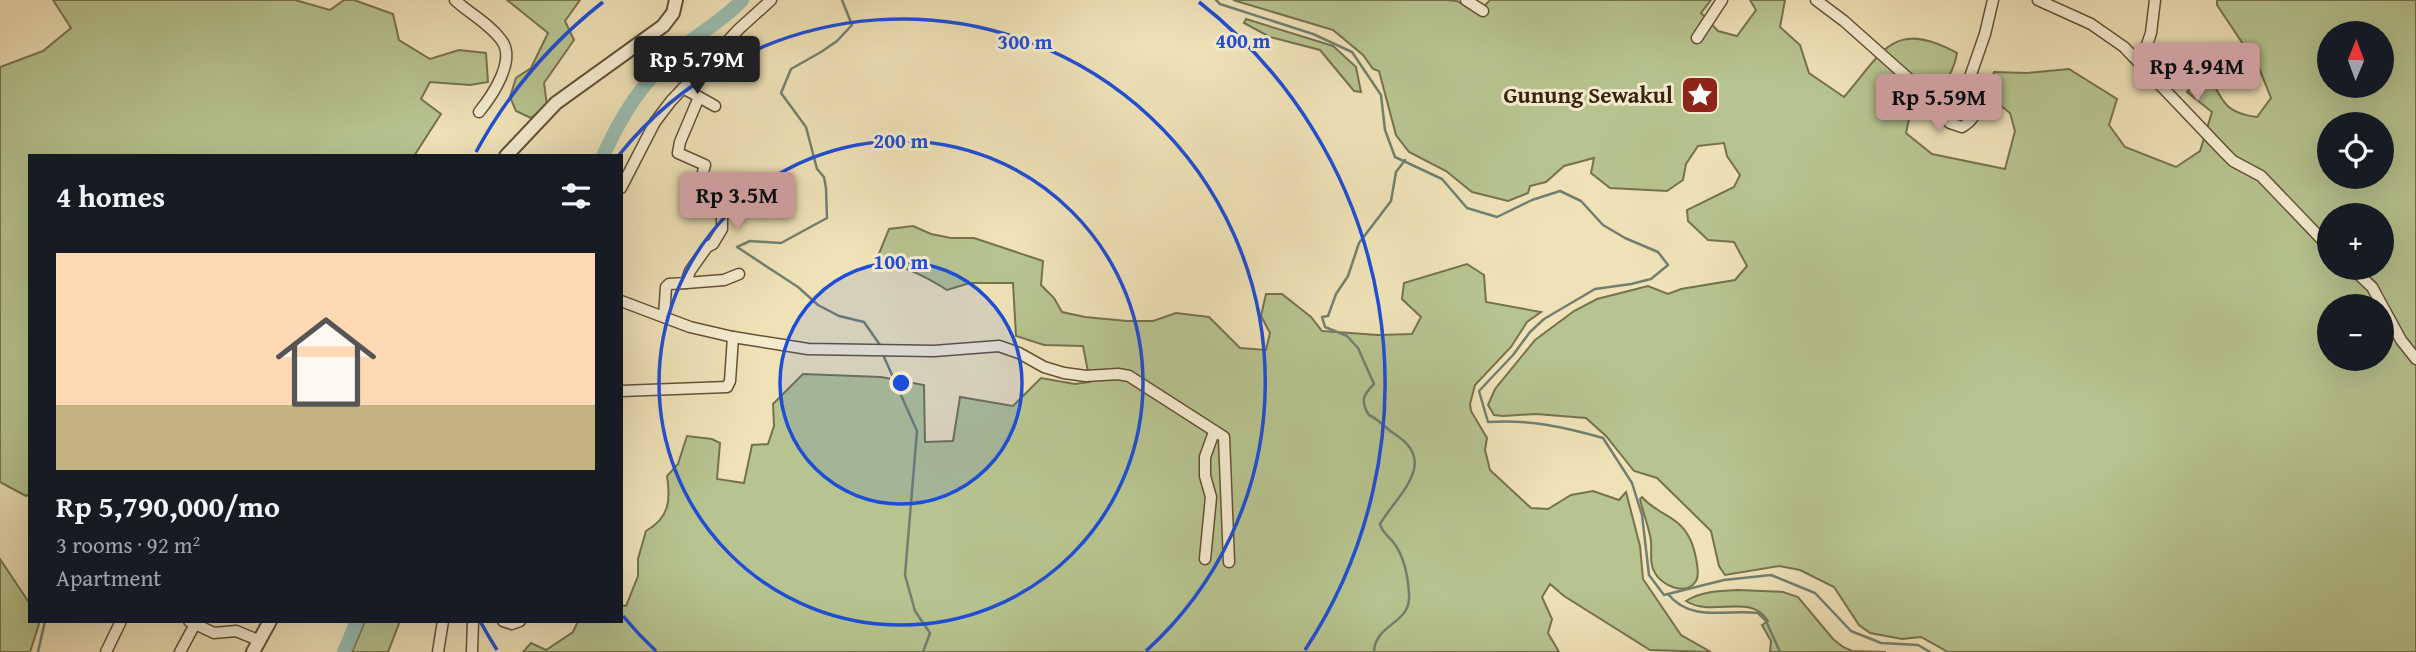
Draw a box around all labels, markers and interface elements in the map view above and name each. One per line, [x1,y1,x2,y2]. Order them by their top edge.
north arrow [2317,21,2394,98]
map controls [2317,21,2394,371]
text: 400 m [1215,25,1271,56]
text: 300 m [997,26,1053,57]
pin: Rp 5.79M [625,36,769,96]
text: Rp 5.79M [650,42,744,75]
pin: Rp 4.94M [2125,43,2269,103]
text: Rp 4.94M [2150,49,2244,82]
place icon: Gunung Sewakul [1679,74,1721,116]
pin: Rp 5.59M [1867,74,2011,134]
place label: Gunung Sewakul [1503,78,1673,111]
text: Rp 5.59M [1892,80,1986,113]
button: locate [2317,112,2394,189]
text: 200 m [873,125,929,156]
pin: Rp 3.5M [672,173,802,232]
text: 4 homes [56,174,165,218]
icon: filters [557,177,595,215]
text: Rp 3.5M [696,178,778,211]
button: + [2317,203,2394,280]
text: 100 m [873,246,929,277]
button: − [2317,294,2394,371]
icon: home [263,299,389,425]
centre of rings [889,371,913,395]
text: Rp 5,790,000/mo [56,484,280,528]
text: 3 rooms · 92 m² [56,528,200,561]
text: Apartment [56,561,161,594]

